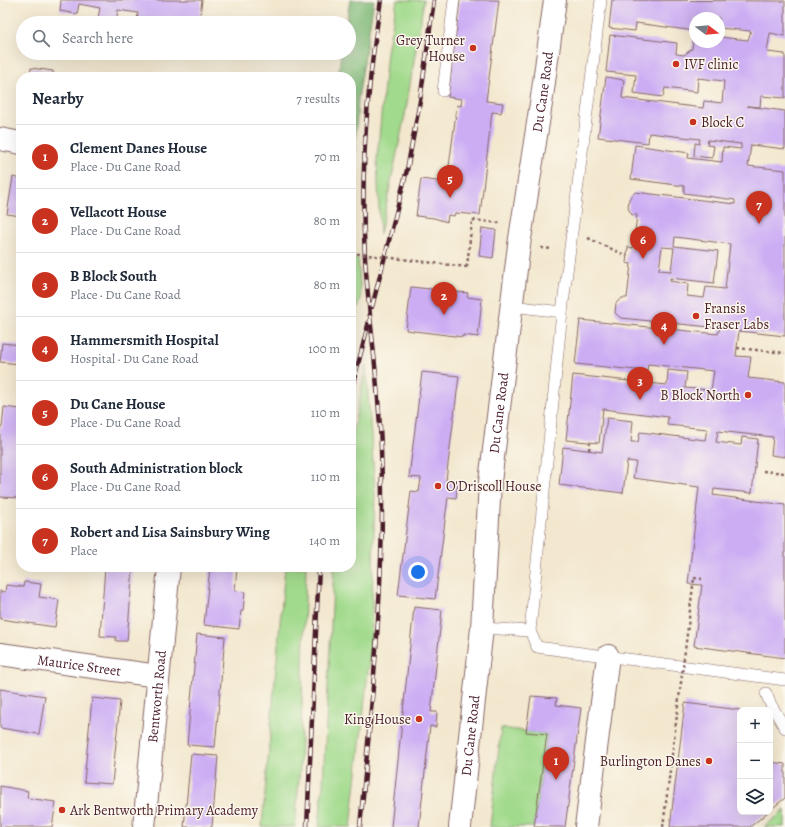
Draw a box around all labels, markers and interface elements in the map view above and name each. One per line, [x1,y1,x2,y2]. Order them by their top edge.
north arrow [689,12,725,48]
search box [16,16,356,60]
icon: search [30,27,52,49]
text: Search here [62,28,133,48]
place label: Grey Turner House [396,31,466,66]
marker: Grey Turner House [468,43,478,53]
street label: Du Cane Road [528,50,558,134]
place label: IVF clinic [684,55,738,74]
marker: IVF clinic [671,59,681,69]
text: Nearby [32,87,83,110]
text: 7 results [296,90,340,107]
place label: Block C [701,113,744,132]
marker: Block C [688,117,698,127]
text: Clement Danes House [70,138,207,158]
text: 1 [43,148,47,165]
text: 70 m [314,148,340,165]
text: Place · Du Cane Road [70,158,181,175]
pin: 5 [437,165,463,198]
pin: 7 [746,191,772,224]
text: Vellacott House [70,202,167,222]
text: 2 [42,212,48,229]
text: 80 m [313,212,340,229]
text: Place · Du Cane Road [70,222,181,239]
pin: 6 [630,226,656,259]
text: B Block South [70,266,157,286]
text: 3 [42,276,48,293]
text: 80 m [313,276,340,293]
pin: 2 [431,282,457,315]
text: Place · Du Cane Road [70,286,181,303]
place label: Fransis Fraser Labs [704,299,769,334]
marker: Fransis Fraser Labs [691,311,701,321]
pin: 4 [651,312,677,345]
text: Hammersmith Hospital [70,330,219,350]
text: 4 [42,340,48,357]
text: 100 m [308,340,340,357]
text: Hospital · Du Cane Road [70,350,199,367]
pin: 3 [627,367,653,400]
street label: Du Cane Road [485,371,513,455]
place label: B Block North [660,386,741,405]
marker: B Block North [743,390,753,400]
text: Du Cane House [70,394,166,414]
text: 5 [42,404,48,421]
text: 110 m [311,404,340,421]
text: Place · Du Cane Road [70,414,181,431]
text: South Administration block [70,458,242,478]
text: 6 [42,468,48,485]
text: 110 m [311,468,340,485]
place label: O'Driscoll House [446,477,542,496]
text: Place · Du Cane Road [70,478,181,495]
marker: O'Driscoll House [433,481,443,491]
text: Robert and Lisa Sainsbury Wing [70,522,270,542]
text: 7 [42,532,48,549]
text: 140 m [309,532,340,549]
text: Place [70,542,98,559]
your location [408,562,428,582]
street label: Bentworth Road [143,649,171,744]
street label: Maurice Street [36,650,123,681]
street label: Du Cane Road [457,694,485,777]
map controls [737,707,773,815]
button: + [737,707,773,743]
place label: King House [344,710,411,729]
marker: King House [414,714,424,724]
button: − [737,743,773,779]
pin: 1 [543,747,569,780]
place label: Burlington Danes [600,752,701,771]
marker: Burlington Danes [704,756,714,766]
button: layers [737,779,773,815]
place label: Ark Bentworth Primary Academy [69,801,259,820]
marker: Ark Bentworth Primary Academy [57,805,67,815]

